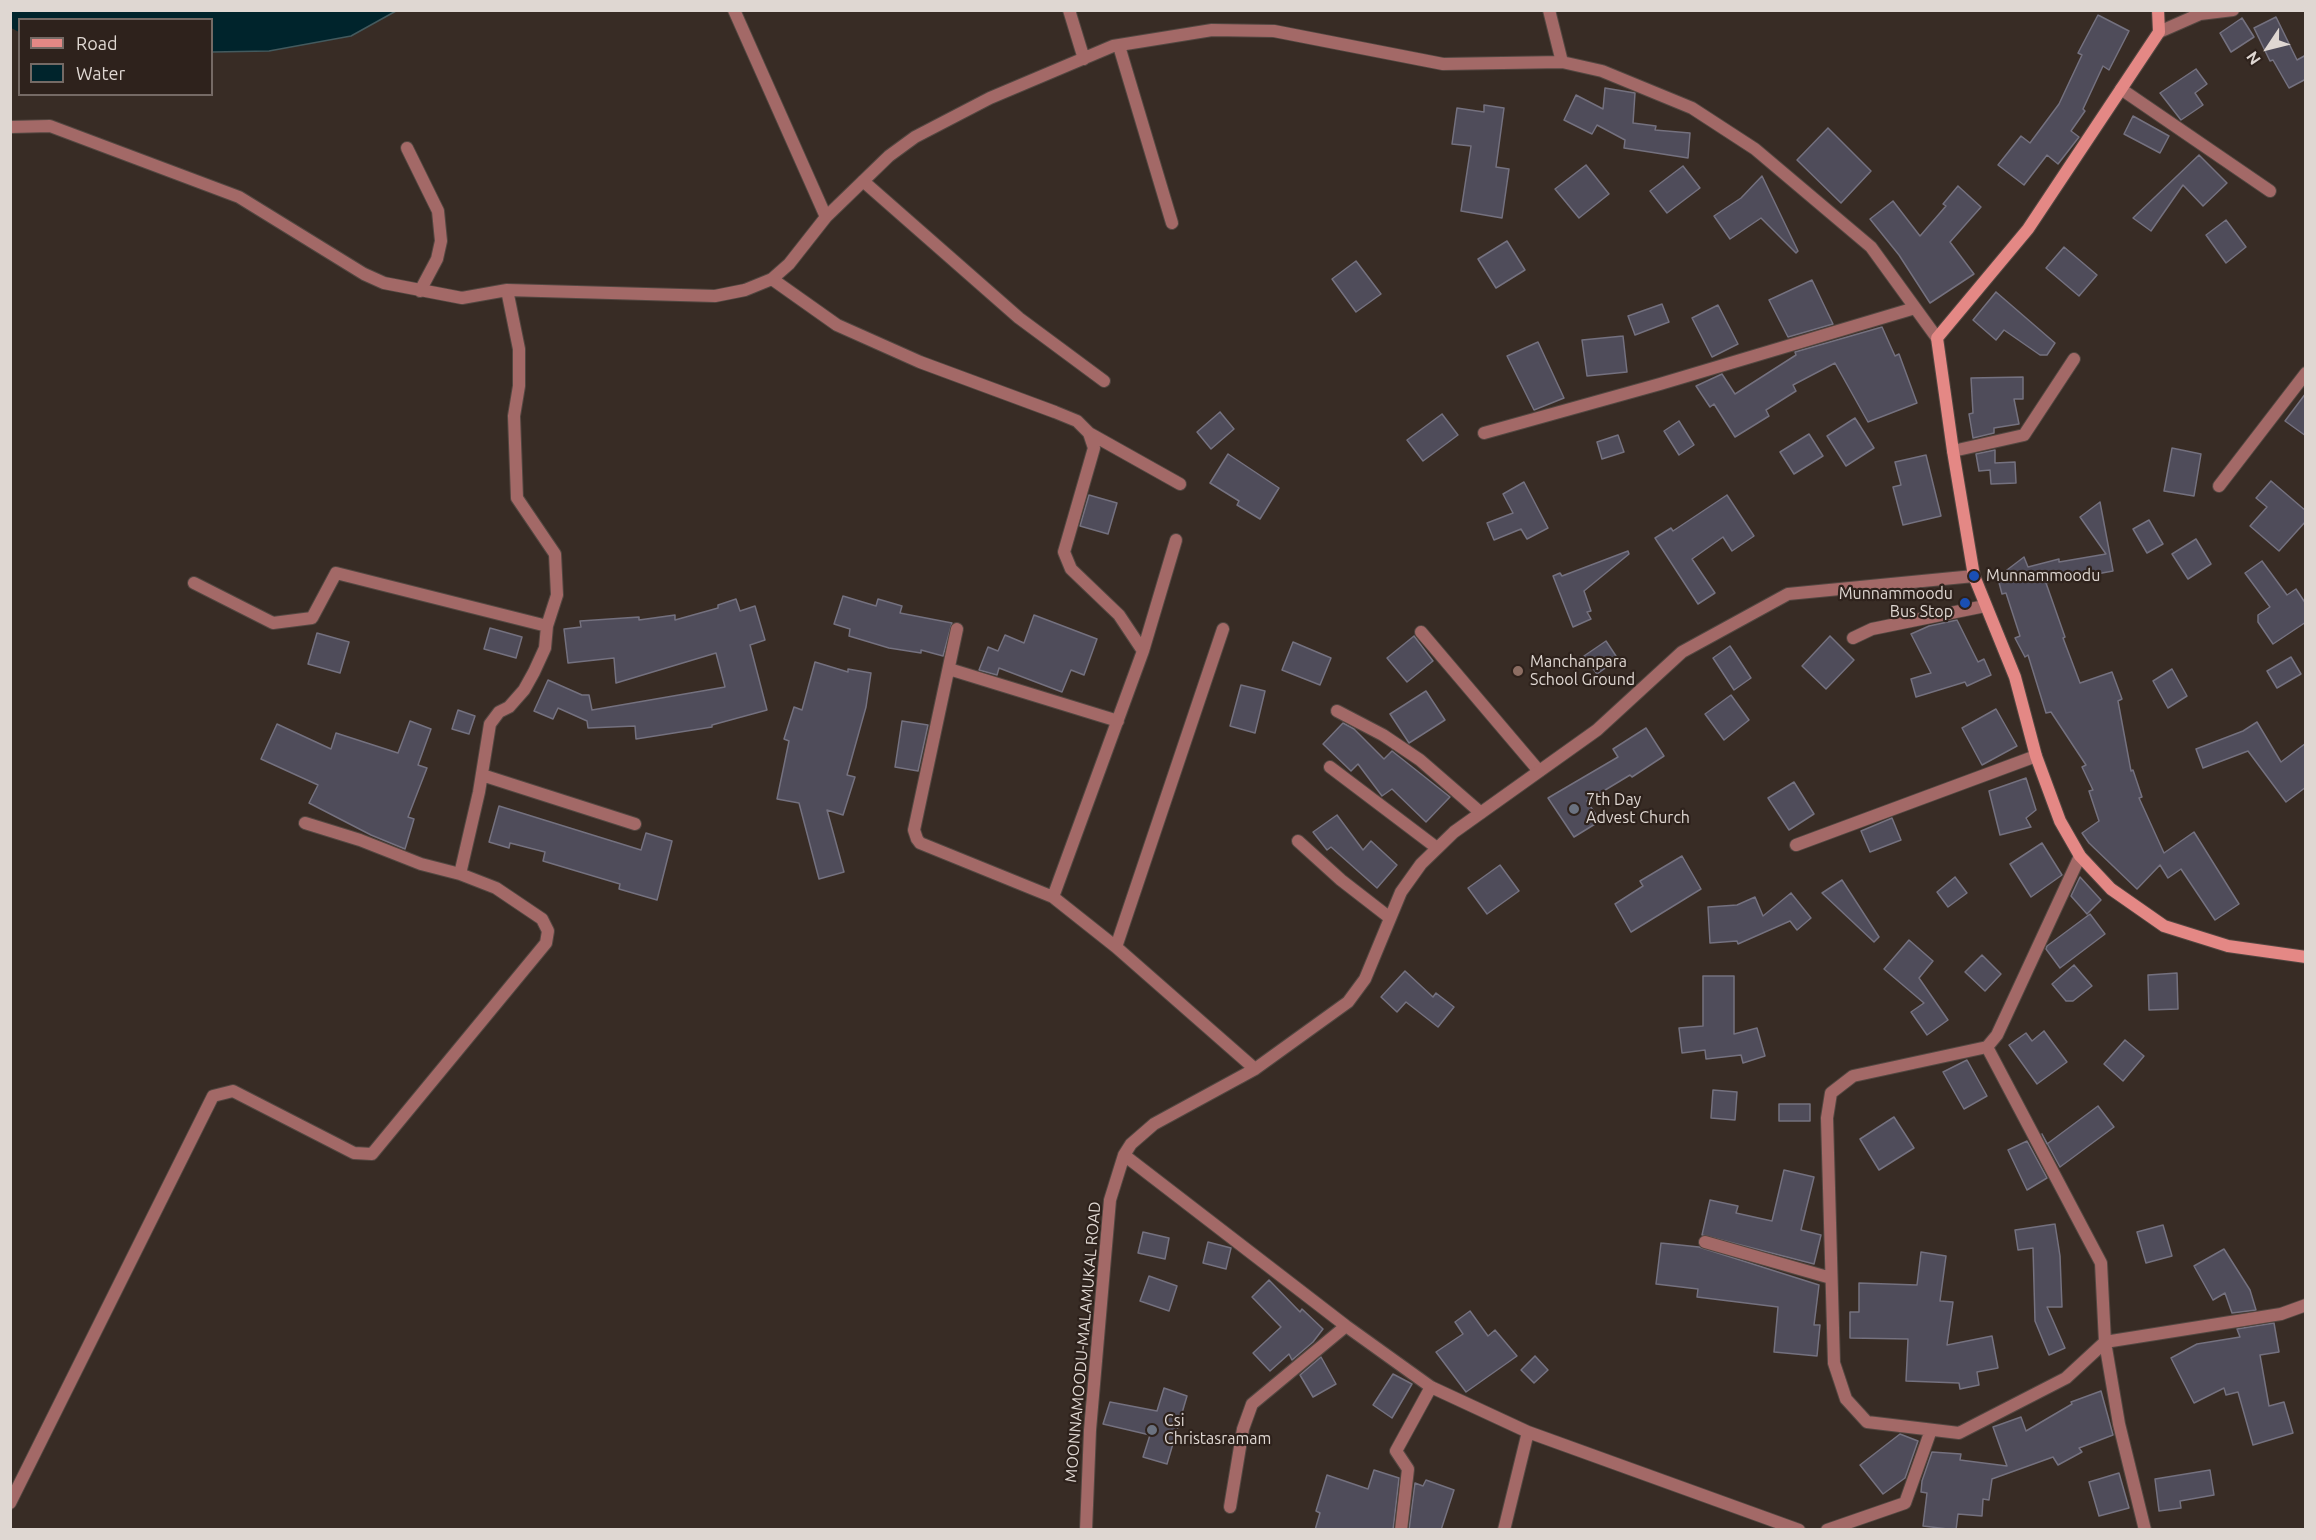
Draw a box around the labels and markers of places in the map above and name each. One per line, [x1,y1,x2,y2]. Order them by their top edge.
place label: Munnammoodu [1986,566,2100,586]
marker: Munnammoodu [1967,569,1981,583]
place label: Munnammoodu Bus Stop [1839,584,1953,622]
marker: Munnammoodu Bus Stop [1958,596,1972,610]
place label: Manchanpara School Ground [1530,652,1635,690]
marker: Manchanpara School Ground [1511,664,1525,678]
place label: 7th Day Advest Church [1586,790,1690,828]
marker: 7th Day Advest Church [1567,802,1581,816]
place label: Csi Christasramam [1164,1411,1271,1449]
marker: Csi Christasramam [1145,1423,1159,1437]

